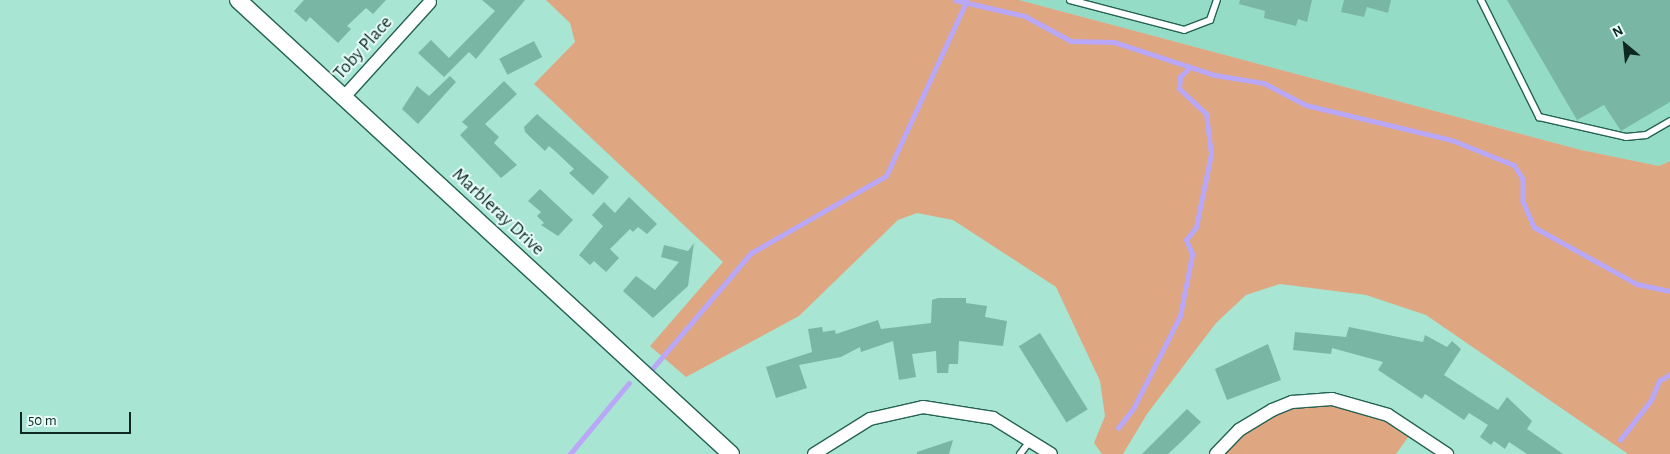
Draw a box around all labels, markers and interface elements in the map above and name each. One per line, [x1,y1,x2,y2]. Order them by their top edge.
street label: Toby Place [329,12,397,84]
north arrow [1600,20,1650,70]
text: N [1610,23,1626,40]
street label: Marbleray Drive [447,163,549,261]
scale bar [22,402,134,434]
text: 50 m [28,413,57,428]

